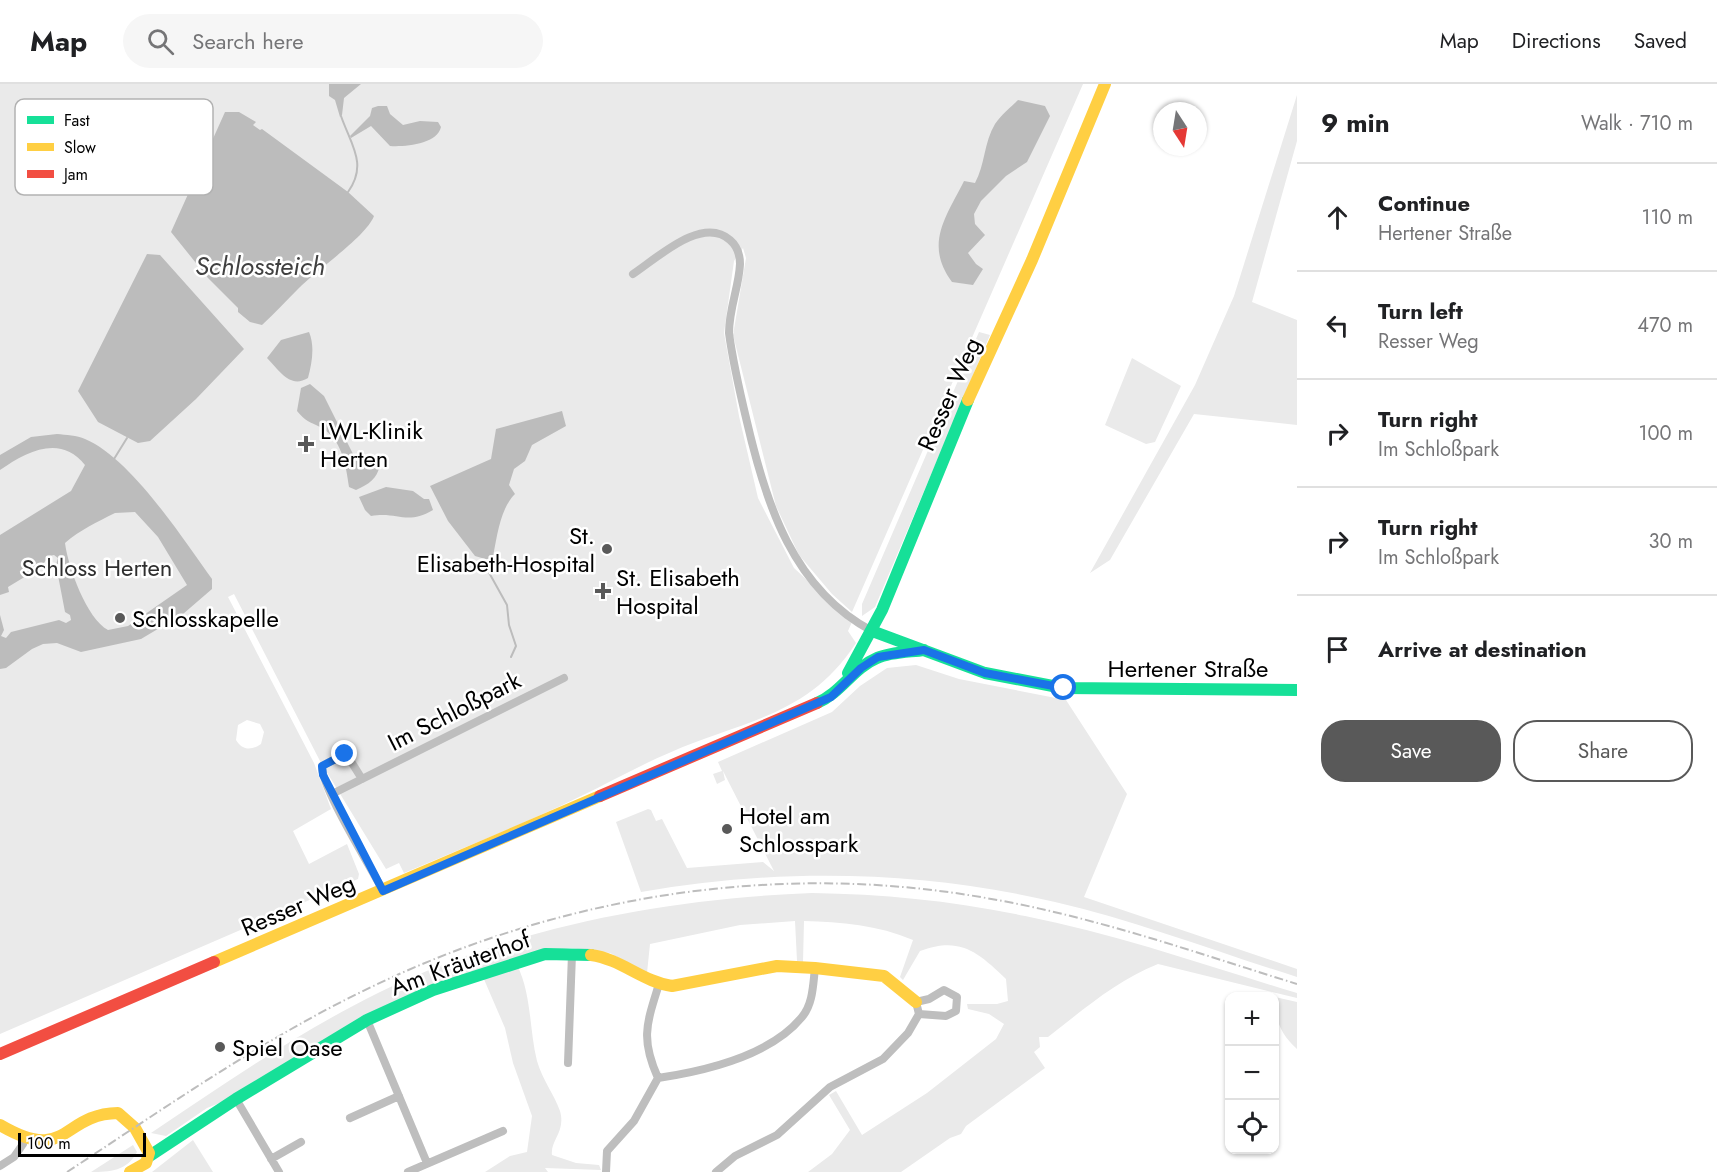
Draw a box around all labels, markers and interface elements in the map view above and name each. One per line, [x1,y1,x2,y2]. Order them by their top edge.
search box [123,14,543,68]
text: Map [30,21,87,62]
icon: search [144,25,177,58]
text: Search here [192,25,304,57]
text: Map [1440,26,1479,56]
text: Directions [1512,26,1601,56]
text: Saved [1634,26,1687,56]
legend [15,99,213,195]
north arrow [1153,102,1207,156]
text: 9 min [1321,104,1390,142]
text: Fast [64,109,90,132]
text: Walk · 710 m [1581,109,1693,138]
text: Slow [64,136,96,159]
text: Jam [62,163,88,186]
text: Continue [1378,187,1470,219]
icon: ahead [1321,201,1354,234]
text: 110 m [1641,203,1693,232]
text: Hertener Straße [1378,219,1512,248]
water label: Schlossteich [195,247,325,285]
text: Turn left [1378,295,1463,327]
icon: left [1321,309,1354,342]
text: 470 m [1637,311,1693,340]
text: Resser Weg [1378,327,1479,356]
street label: Resser Weg [908,332,990,456]
text: Turn right [1378,403,1478,435]
place label: LWL-Klinik Herten [320,413,423,476]
icon: right [1321,417,1354,450]
text: 100 m [1638,419,1693,448]
marker: LWL-Klinik Herten [297,435,315,453]
text: Im Schloßpark [1378,435,1499,464]
text: Turn right [1378,511,1478,543]
place label: St. Elisabeth-Hospital [417,518,595,581]
icon: right [1321,525,1354,558]
text: 30 m [1648,527,1693,556]
marker: St. Elisabeth-Hospital [600,542,614,556]
text: Im Schloßpark [1378,543,1499,572]
park label: Schloss Herten [22,550,172,585]
place label: St. Elisabeth Hospital [616,560,740,623]
marker: St. Elisabeth Hospital [594,582,612,600]
place label: Schlosskapelle [132,601,279,636]
marker: Schlosskapelle [113,611,127,625]
icon: arrive [1321,633,1354,666]
text: Arrive at destination [1378,633,1587,665]
street label: Hertener Straße [1108,651,1268,686]
street label: Im Schloßpark [381,662,527,760]
route start [1050,674,1076,700]
button: Save [1321,720,1501,782]
button: Share [1513,720,1693,782]
route end [331,740,357,766]
place label: Hotel am Schlosspark [739,798,859,861]
marker: Hotel am Schlosspark [720,822,734,836]
street label: Resser Weg [236,865,360,945]
street label: Am Kräuterhof [385,921,536,1005]
map controls [1225,992,1279,1154]
button: + [1225,992,1279,1046]
place label: Spiel Oase [232,1030,343,1065]
marker: Spiel Oase [213,1040,227,1054]
button: − [1225,1046,1279,1100]
button: locate [1225,1100,1279,1154]
scale bar [18,1130,146,1158]
text: 100 m [27,1132,71,1155]

